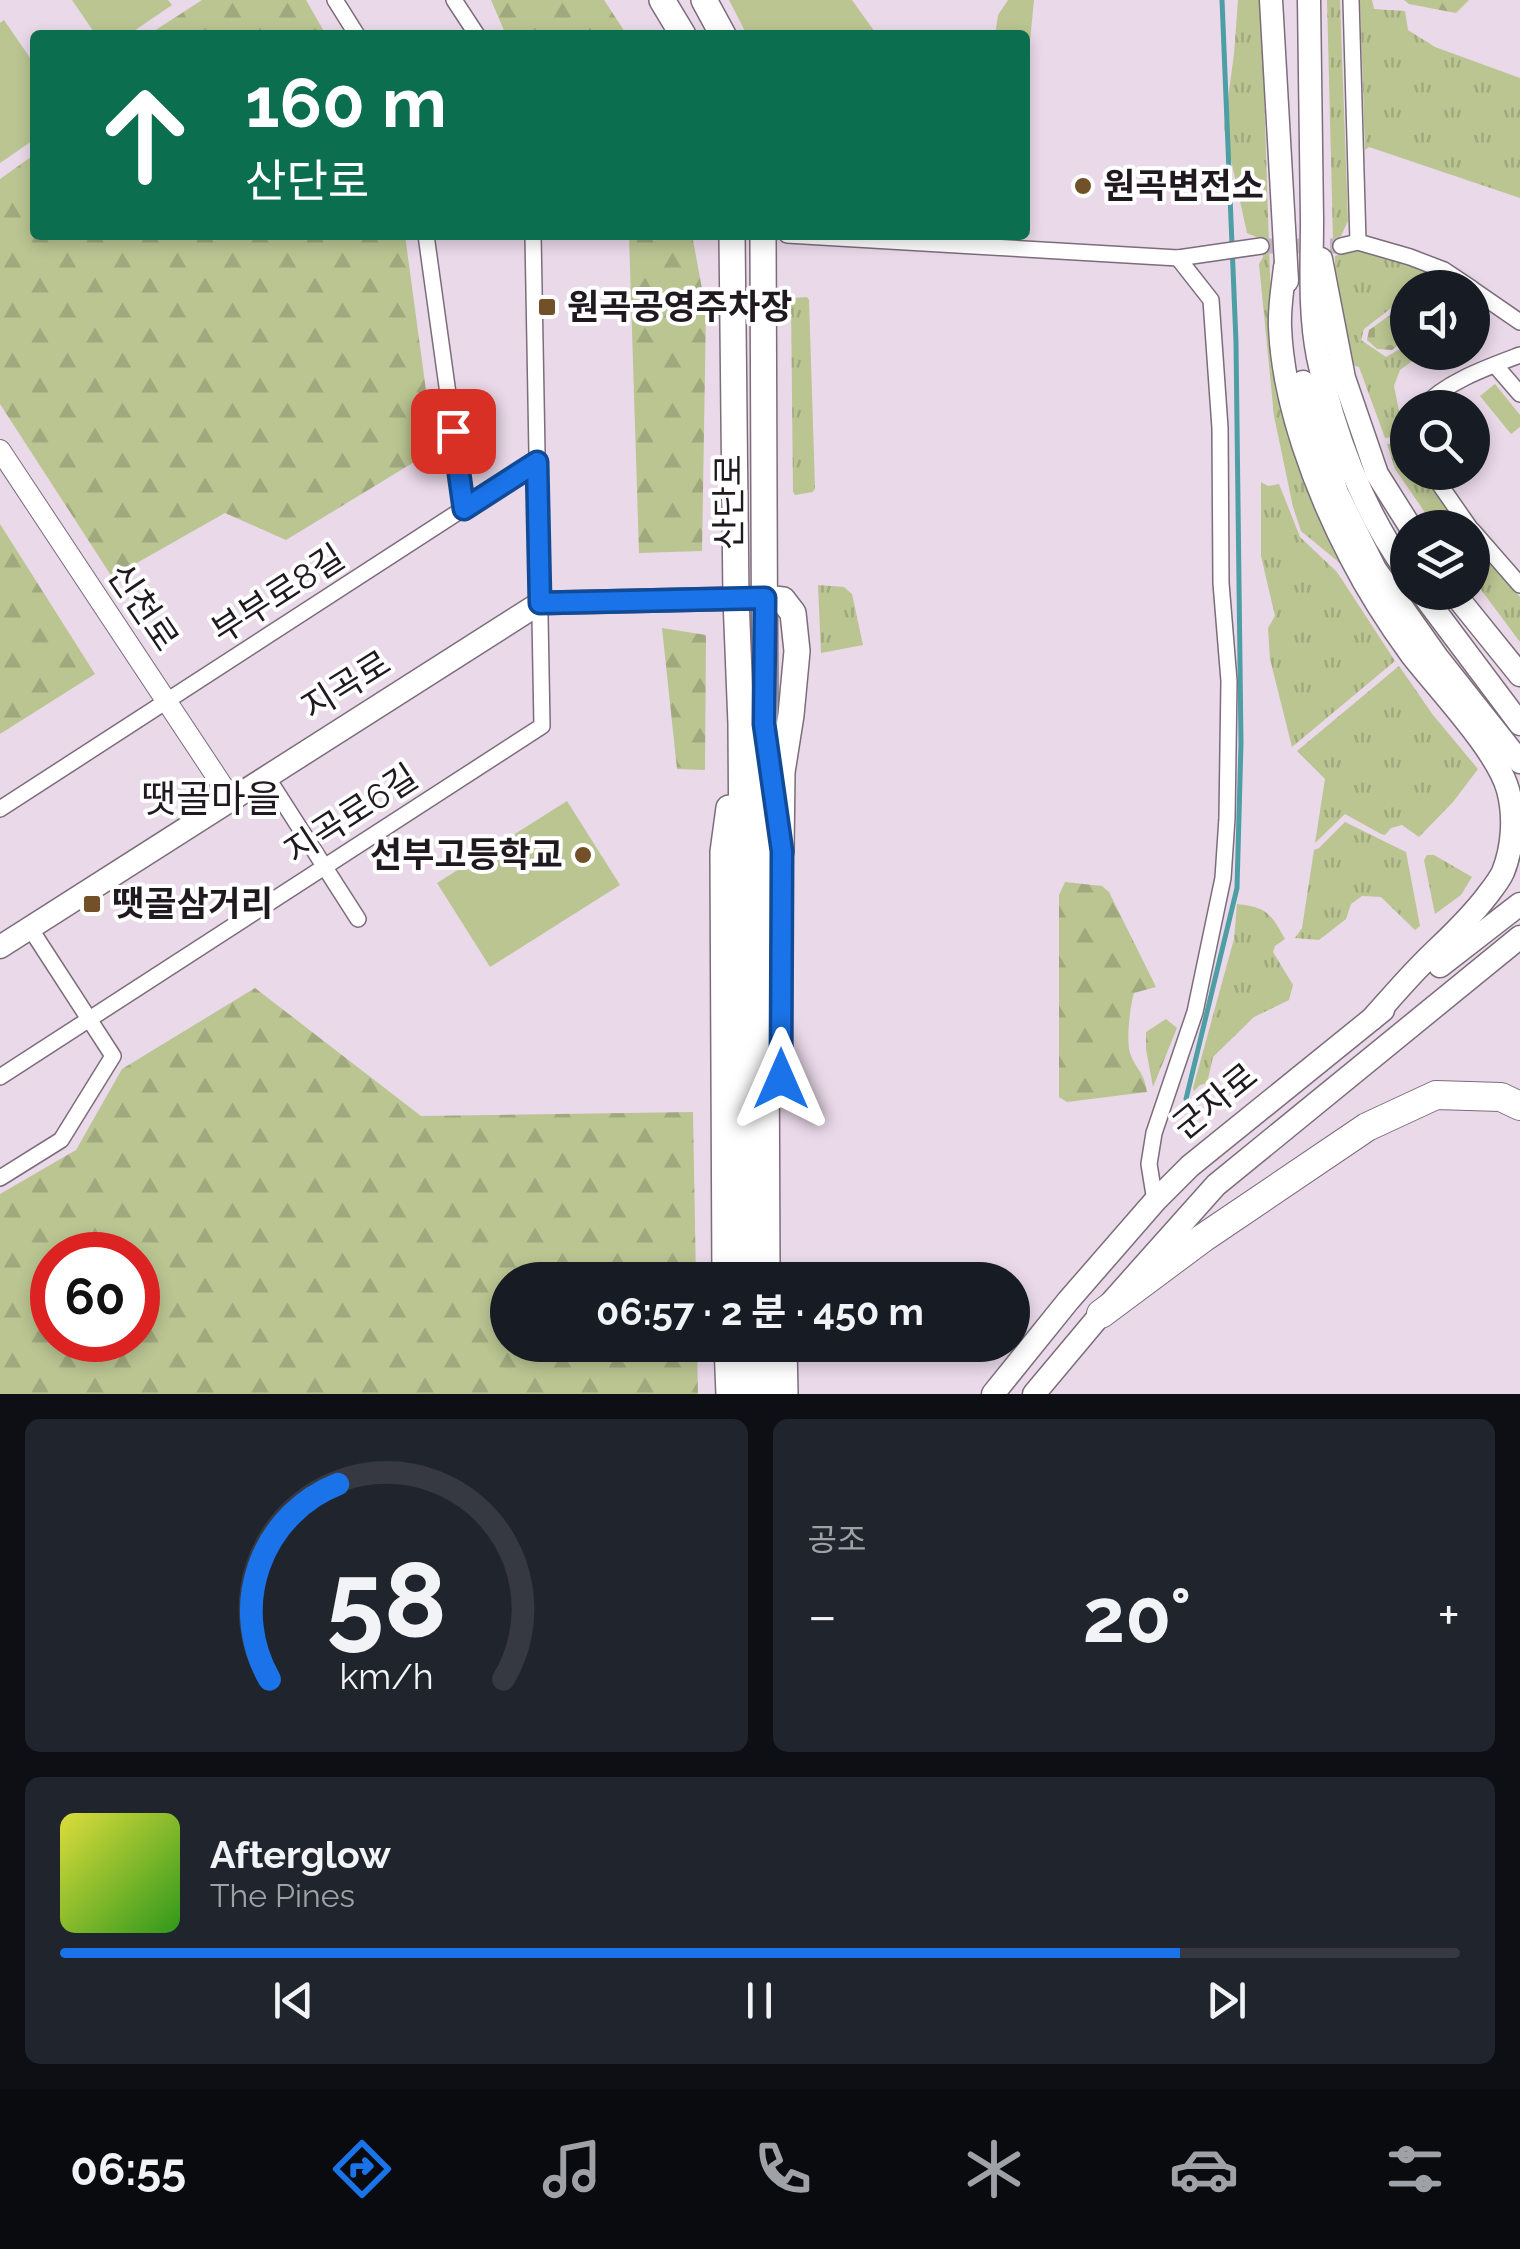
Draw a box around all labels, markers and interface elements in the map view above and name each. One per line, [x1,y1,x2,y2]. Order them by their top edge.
text: 160 m [245,61,447,143]
icon: ahead [80,70,210,200]
text: 산단로 [245,155,369,208]
place label: 원곡변전소 [1103,165,1264,206]
marker: 원곡변전소 [1072,175,1094,197]
map controls [1390,270,1490,610]
button: sound [1390,270,1490,370]
place label: 원곡공영주차장 [567,286,792,327]
marker: 원곡공영주차장 [536,296,558,318]
pin [411,389,496,474]
button: search [1390,390,1490,490]
icon: arrive [426,404,481,459]
street label: 산단로 [708,454,749,550]
button: layers [1390,510,1490,610]
street label: 부부로8길 [204,536,352,652]
street label: 신천로 [99,555,187,658]
street label: 지곡로 [294,642,398,728]
street label: 지곡로6길 [277,756,425,872]
district label: 땟골마을 [141,776,281,821]
place label: 선부고등학교 [370,834,563,875]
marker: 선부고등학교 [572,844,594,866]
place label: 땟골삼거리 [112,883,273,924]
marker: 땟골삼거리 [81,893,103,915]
position arrow [729,1027,833,1131]
street label: 군자로 [1164,1054,1265,1147]
speed limit sign: 60 [30,1232,160,1362]
text: 06:57 · 2 분 · 450 m [596,1289,924,1334]
text: 공조 [808,1521,866,1558]
text: 58 [326,1539,446,1661]
text: 20° [1083,1571,1191,1660]
text: − [808,1583,837,1648]
text: + [1437,1583,1460,1648]
text: km/h [339,1655,433,1697]
text: Afterglow [210,1832,391,1877]
text: The Pines [210,1877,355,1914]
icon: previous [266,1973,321,2028]
icon: pause [732,1973,787,2028]
icon: next [1199,1973,1254,2028]
icon: directions [327,2134,397,2204]
icon: music [537,2134,607,2204]
icon: phone [748,2134,818,2204]
icon: climate [959,2134,1029,2204]
icon: car [1169,2134,1239,2204]
icon: filters [1380,2134,1450,2204]
text: 06:55 [70,2143,186,2196]

